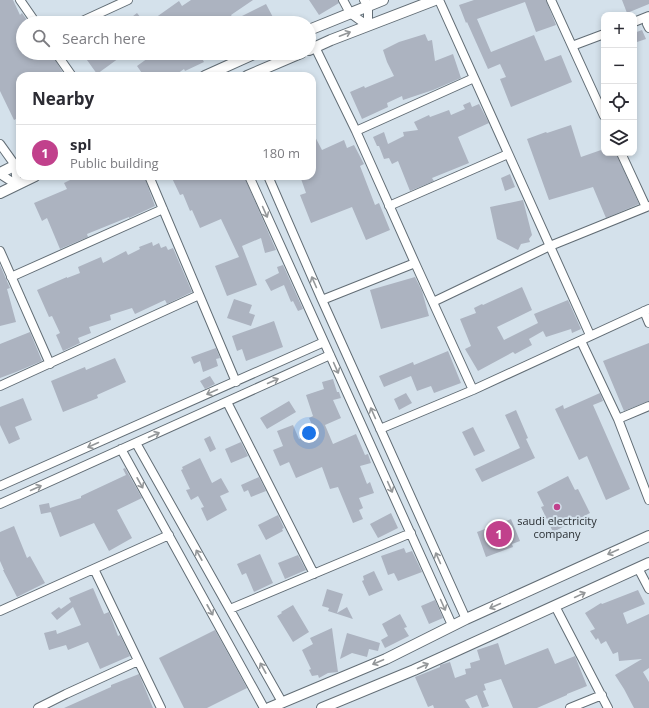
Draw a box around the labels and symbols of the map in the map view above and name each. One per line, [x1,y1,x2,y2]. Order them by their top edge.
one-way arrow [338,30,350,38]
one-way arrow [262,205,269,217]
one-way arrow [310,276,317,288]
one-way arrow [333,362,340,374]
one-way arrow [266,377,278,385]
one-way arrow [206,389,218,396]
one-way arrow [369,408,376,420]
your location [299,423,319,443]
one-way arrow [148,431,160,438]
one-way arrow [88,442,100,449]
one-way arrow [137,477,145,489]
one-way arrow [386,480,394,492]
one-way arrow [29,484,41,491]
marker: saudi electricity company [552,502,562,512]
place label: saudi electricity company [517,513,597,541]
pin: 1 [486,519,512,549]
one-way arrow [195,549,203,561]
one-way arrow [608,549,620,556]
one-way arrow [434,552,441,564]
one-way arrow [573,591,585,598]
one-way arrow [440,599,447,611]
one-way arrow [489,602,501,610]
one-way arrow [206,603,214,615]
one-way arrow [372,659,384,666]
one-way arrow [258,662,266,674]
one-way arrow [416,662,428,669]

